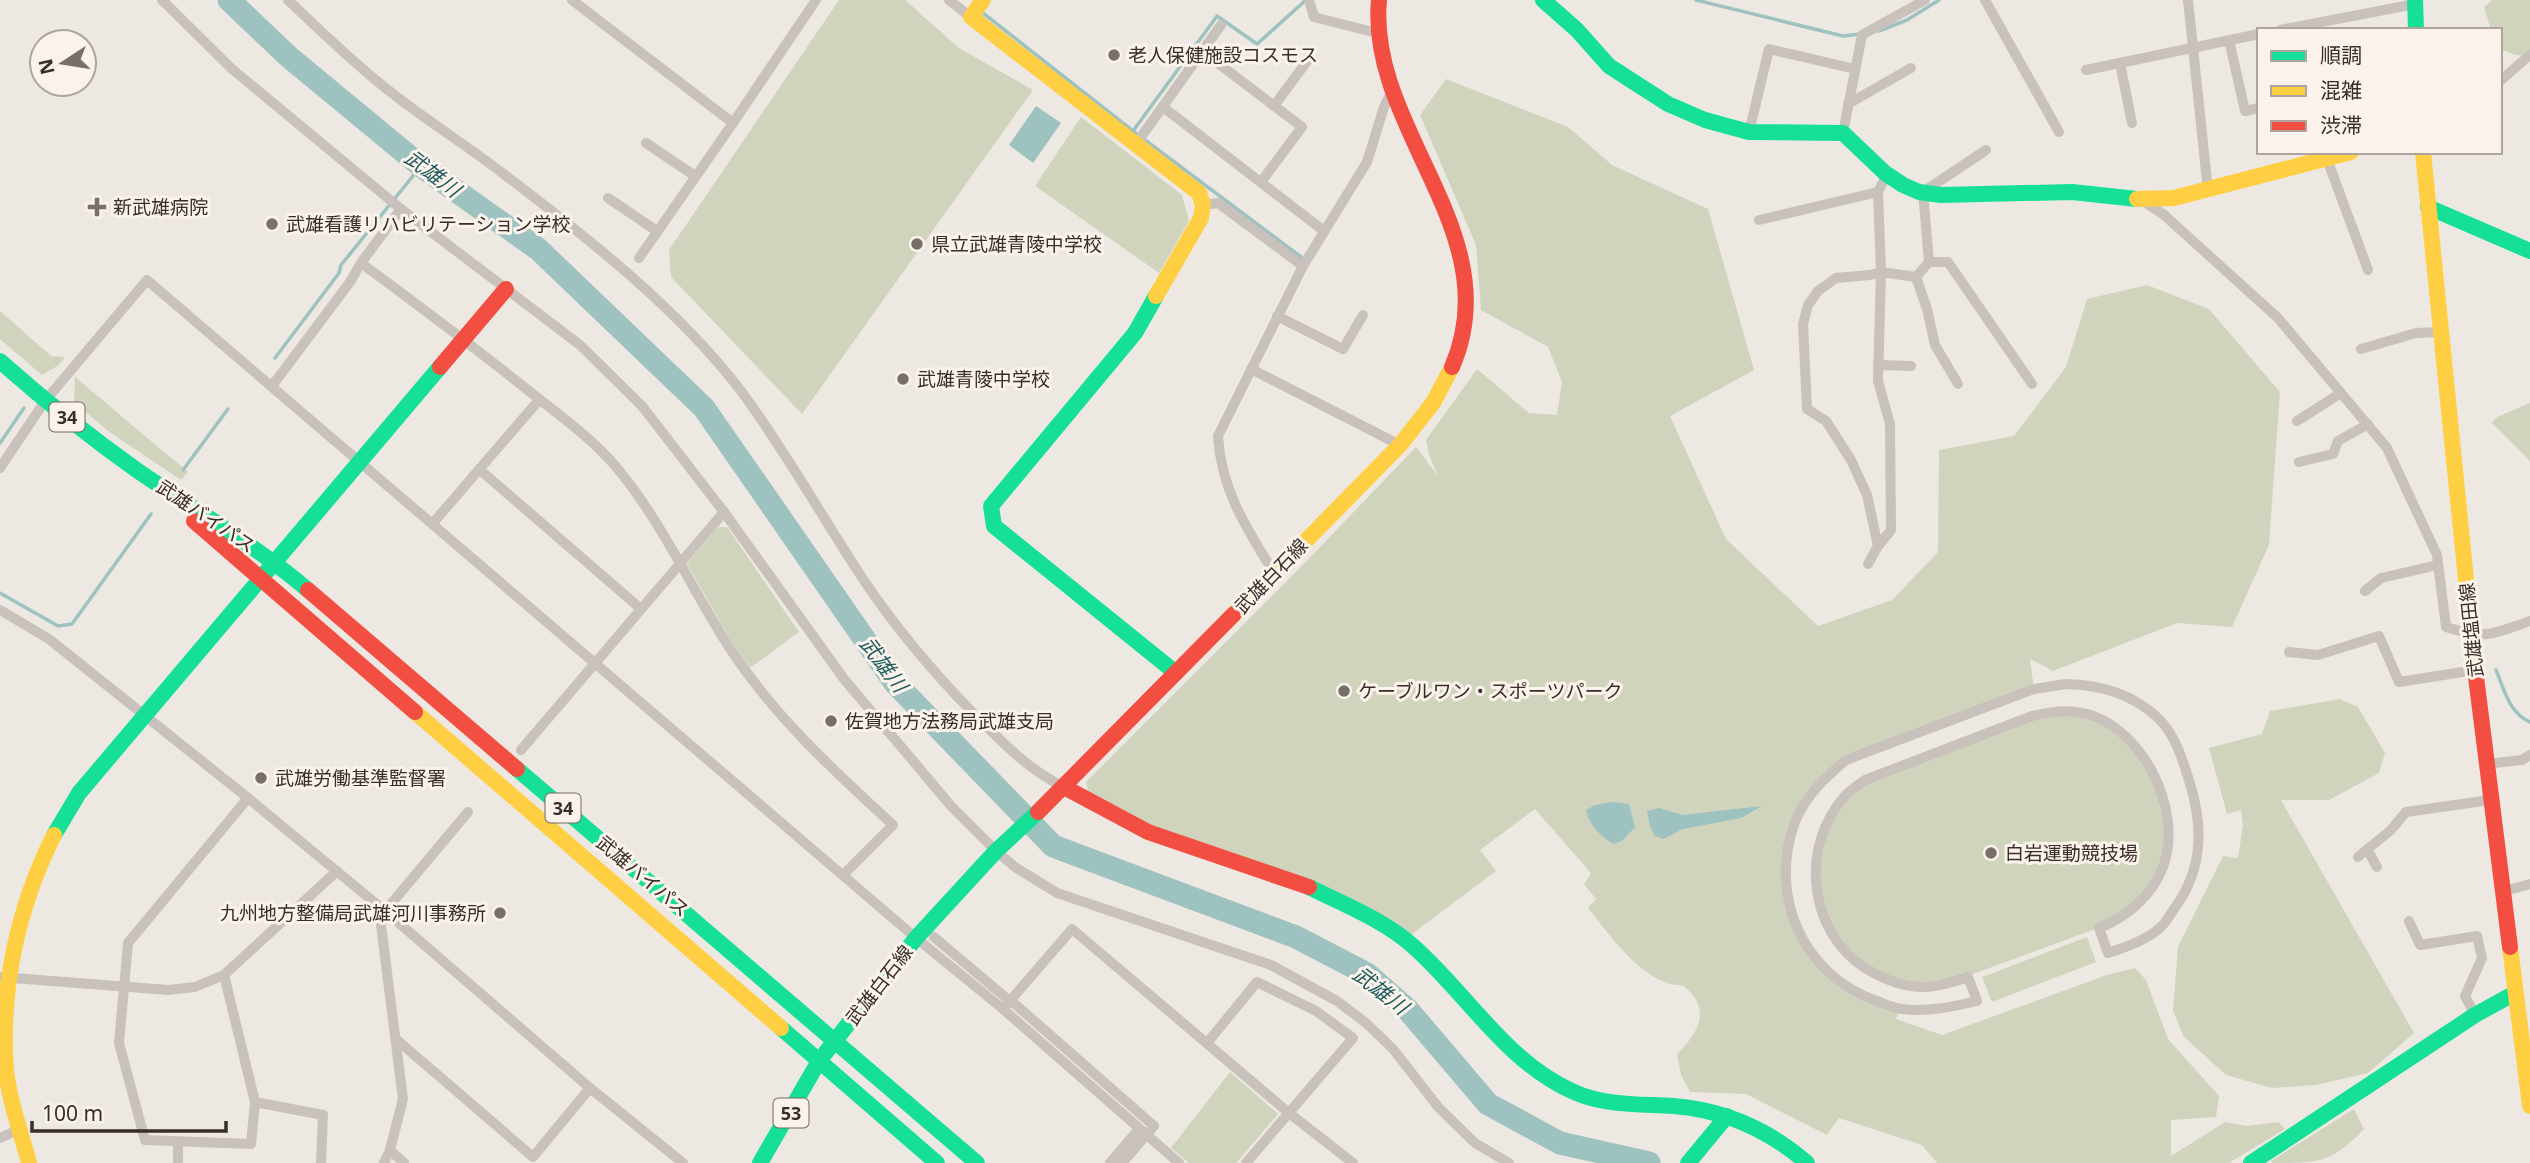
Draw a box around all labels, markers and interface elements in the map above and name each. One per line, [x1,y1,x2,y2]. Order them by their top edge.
north arrow [28,28,98,98]
legend [2257,28,2502,154]
text: 順調 [2320,41,2362,69]
place label: 老人保健施設コスモス [1128,42,1318,68]
marker: 老人保健施設コスモス [1106,47,1122,63]
text: N [32,56,61,77]
text: 混雑 [2320,76,2362,104]
text: 渋滞 [2320,111,2362,139]
water label: 武雄川 [399,143,468,204]
place label: 新武雄病院 [113,194,208,220]
marker: 新武雄病院 [87,197,107,217]
place label: 武雄看護リハビリテーション学校 [286,211,571,237]
marker: 武雄看護リハビリテーション学校 [264,216,280,232]
place label: 県立武雄青陵中学校 [931,231,1102,257]
marker: 県立武雄青陵中学校 [909,236,925,252]
place label: 武雄青陵中学校 [917,366,1050,392]
marker: 武雄青陵中学校 [895,371,911,387]
road number: 34 [50,402,84,432]
street label: 武雄バイパス [152,473,260,559]
street label: 武雄白石線 [1229,533,1313,619]
street label: 武雄塩田線 [2453,581,2489,679]
water label: 武雄川 [854,630,915,699]
place label: ケーブルワン・スポーツパーク [1358,678,1622,704]
marker: ケーブルワン・スポーツパーク [1336,683,1352,699]
place label: 佐賀地方法務局武雄支局 [845,708,1054,734]
marker: 佐賀地方法務局武雄支局 [823,713,839,729]
place label: 武雄労働基準監督署 [275,765,446,791]
marker: 武雄労働基準監督署 [253,770,269,786]
road number: 34 [546,794,580,822]
street label: 武雄バイパス [591,830,695,922]
place label: 白岩運動競技場 [2005,840,2138,866]
marker: 白岩運動競技場 [1983,845,1999,861]
place label: 九州地方整備局武雄河川事務所 [220,900,486,926]
marker: 九州地方整備局武雄河川事務所 [492,905,508,921]
street label: 武雄白石線 [840,940,918,1030]
water label: 武雄川 [1348,960,1416,1022]
scale bar [32,1090,226,1134]
road number: 53 [774,1098,808,1128]
text: 100 m [42,1099,103,1127]

